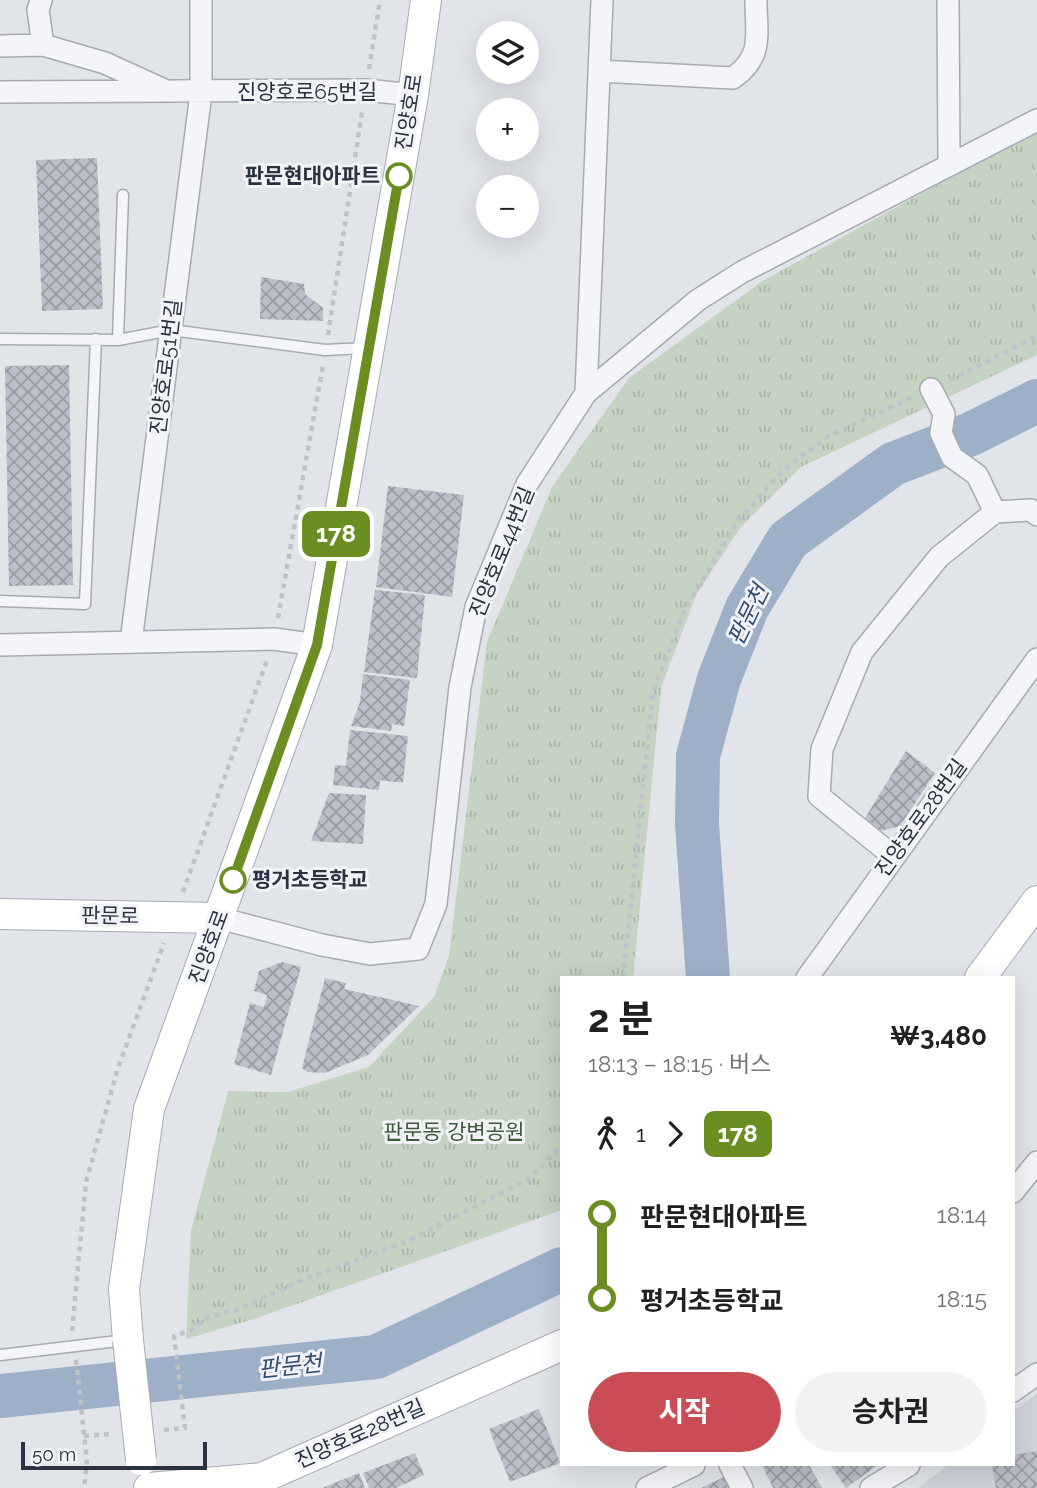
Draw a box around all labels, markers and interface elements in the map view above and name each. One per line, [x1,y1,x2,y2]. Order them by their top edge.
map controls [476,21,539,238]
button: layers [476,21,539,84]
street label: 진양호로 [390,72,427,152]
street label: 진양호로65번길 [237,79,377,104]
button: + [476,98,539,161]
place label: 판문현대아파트 [245,163,380,188]
marker: 판문현대아파트 [386,163,412,189]
button: − [476,175,539,238]
street label: 진양호로51번길 [145,298,186,436]
street label: 진양호로44번길 [464,483,539,621]
line badge: 178 [296,511,376,557]
text: 178 [316,519,356,548]
water label: 판문천 [722,578,775,649]
street label: 진양호로28번길 [870,754,972,881]
marker: 평거초등학교 [220,867,246,893]
place label: 평거초등학교 [252,867,368,892]
street label: 판문로 [81,902,139,929]
street label: 진양호로 [184,906,233,987]
text: 2 분 [588,996,654,1041]
text: ₩3,480 [890,1021,987,1051]
text: 18:13 – 18:15 · 버스 [588,1050,771,1077]
icon: walk [588,1115,626,1153]
icon: forward [656,1115,694,1153]
park label: 판문동 강변공원 [384,1119,524,1144]
text: 178 [718,1119,758,1148]
text: 1 [636,1120,646,1147]
text: 18:14 [937,1201,987,1228]
text: 판문현대아파트 [640,1202,807,1232]
text: 18:15 [937,1285,987,1312]
text: 평거초등학교 [640,1286,784,1316]
water label: 판문천 [257,1348,326,1382]
button: 시작 [588,1372,781,1452]
button: 승차권 [795,1372,987,1452]
street label: 진양호로28번길 [291,1394,429,1473]
scale bar [21,1439,206,1471]
text: 50 m [32,1443,76,1465]

